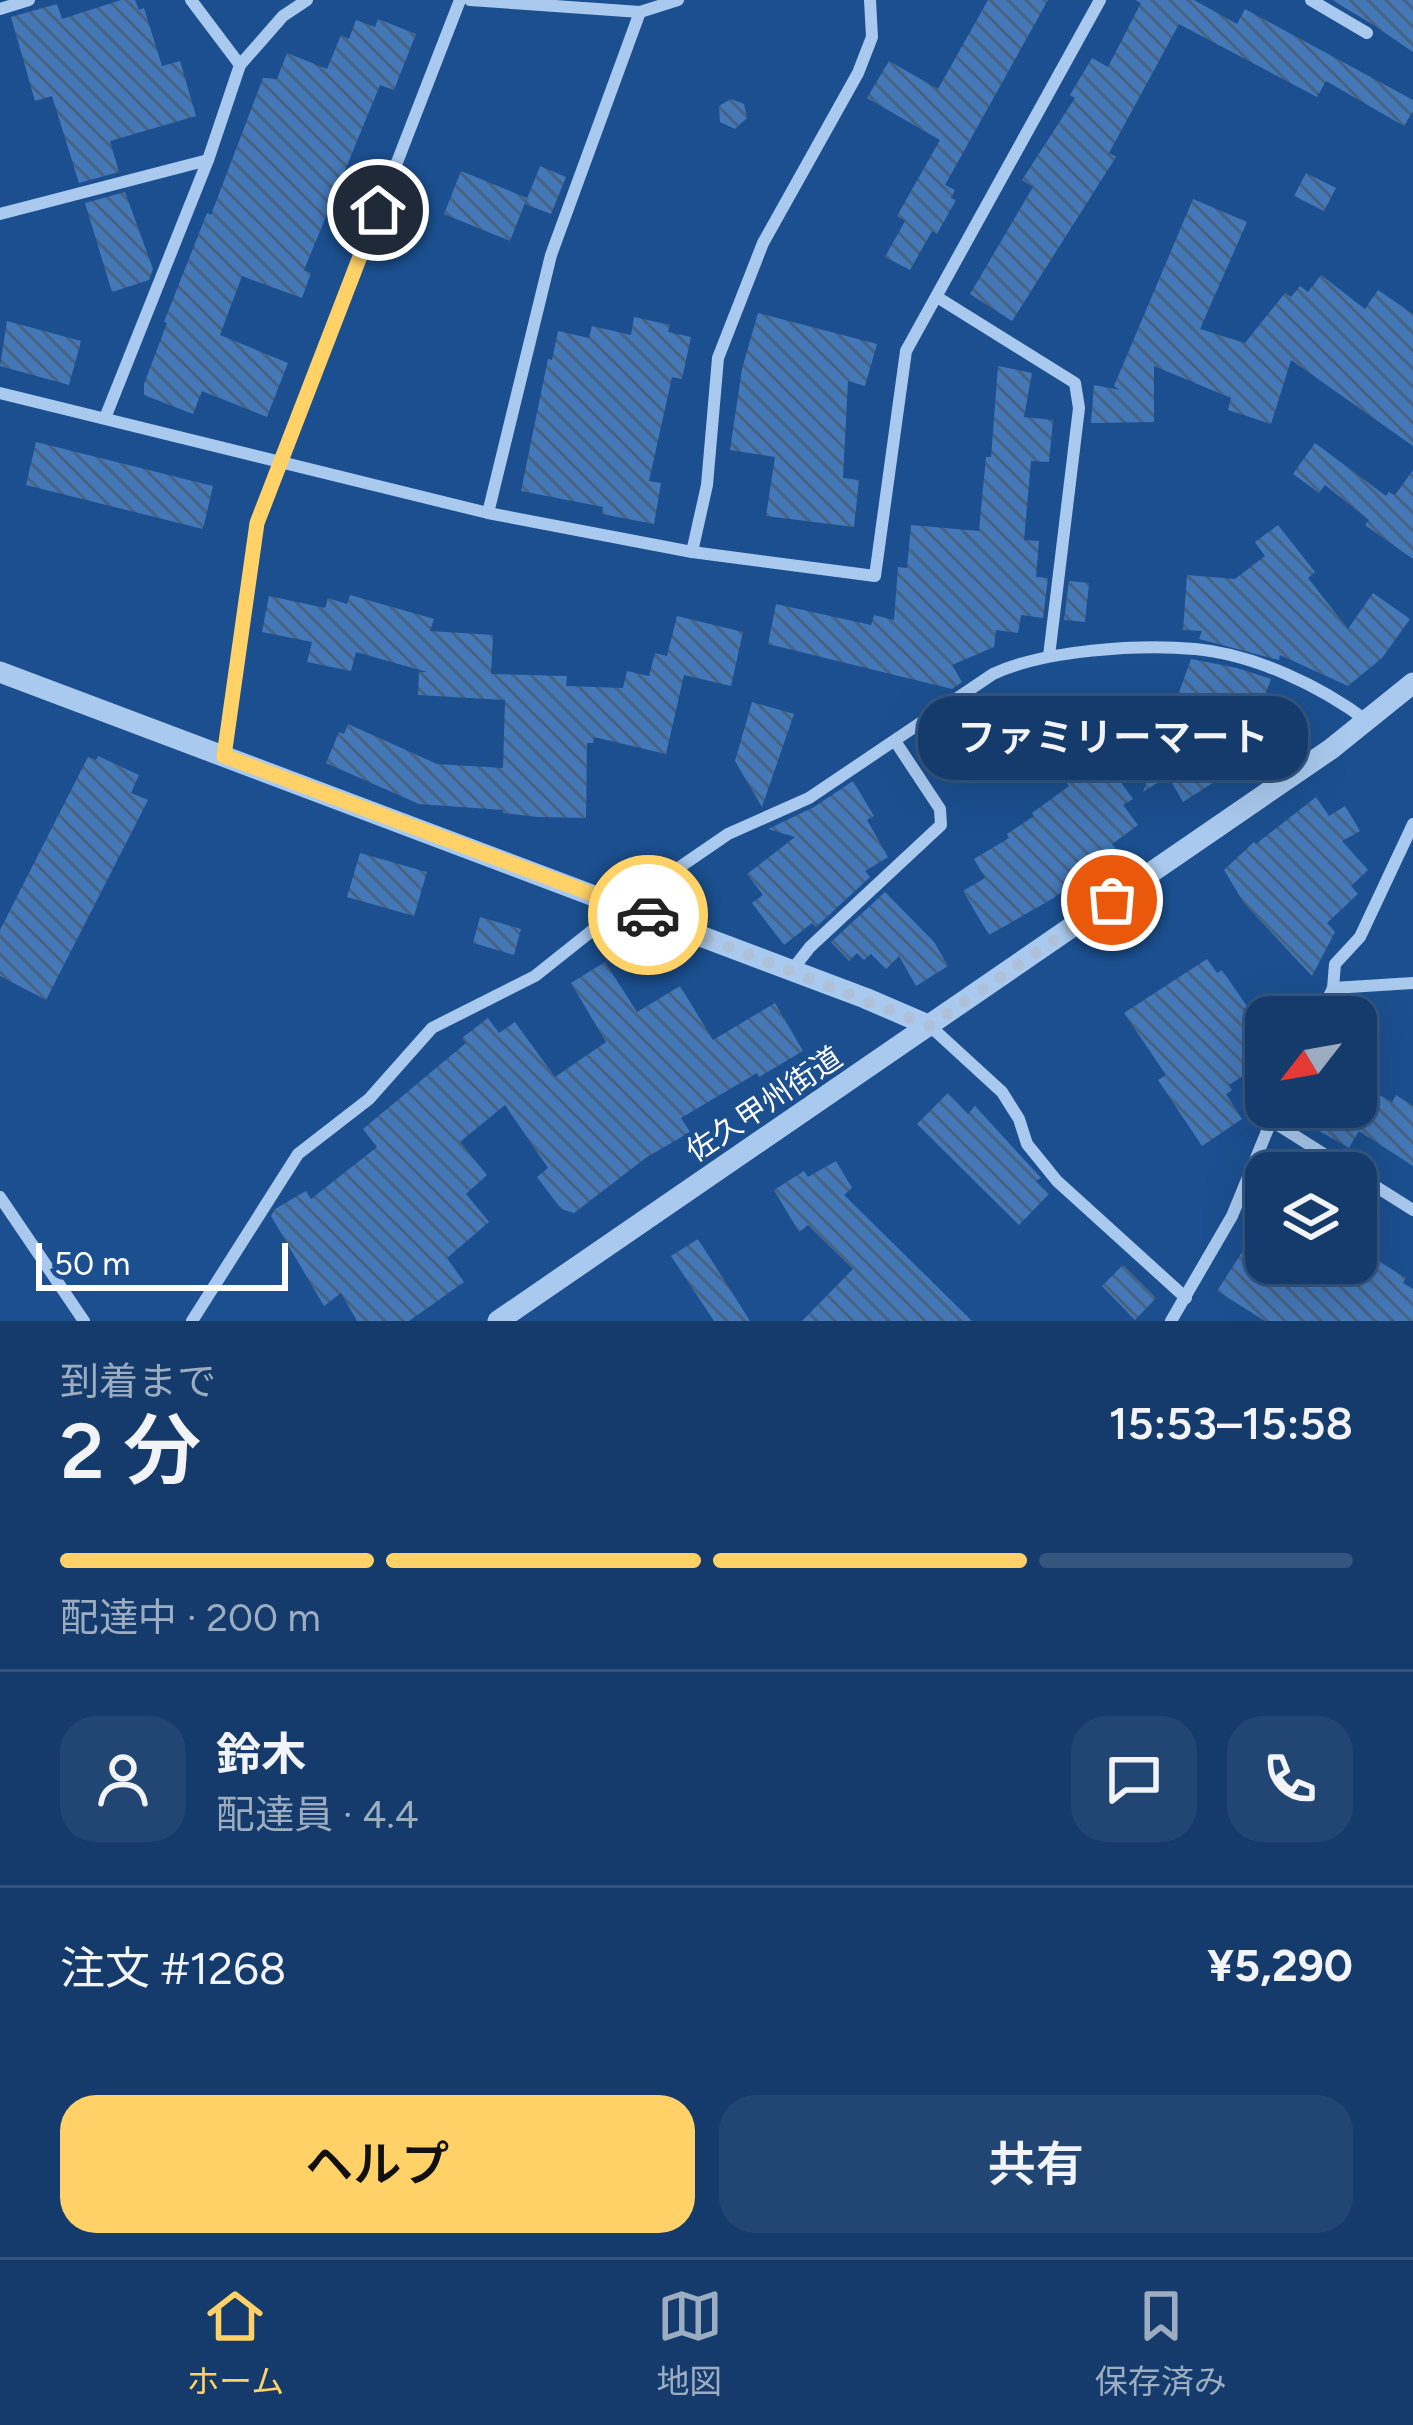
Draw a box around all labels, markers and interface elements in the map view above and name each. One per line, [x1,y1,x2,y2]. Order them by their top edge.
pin [327,159,429,261]
icon: home [345,177,411,243]
callout: ファミリーマート [917,696,1307,780]
text: ファミリーマート [957,714,1269,761]
pin [1061,849,1163,951]
courier [588,855,708,975]
icon: bag [1079,867,1145,933]
icon: car [615,882,681,948]
north arrow [1245,996,1377,1128]
map controls [1245,996,1377,1284]
street label: 佐久甲州街道 [679,1038,849,1170]
button: layers [1245,1152,1377,1284]
scale bar [36,1237,288,1290]
text: 50 m [54,1244,130,1283]
text: 到着まで [60,1358,216,1405]
text: 15:53–15:58 [1109,1396,1353,1450]
text: 2 分 [60,1404,201,1498]
text: 配達中 · 200 m [60,1594,321,1641]
button: person [60,1716,186,1842]
button: chat [1071,1716,1197,1842]
button: phone [1227,1716,1353,1842]
text: 鈴木 [216,1727,306,1781]
text: 配達員 · 4.4 [216,1791,419,1838]
text: ¥5,290 [1207,1938,1353,1992]
text: 注文 #1268 [60,1941,286,1995]
button: ヘルプ [60,2095,695,2233]
button: 共有 [719,2095,1353,2233]
tab: ホーム [186,2283,284,2403]
tab: 地図 [657,2283,723,2403]
tab: 保存済み [1095,2283,1227,2403]

